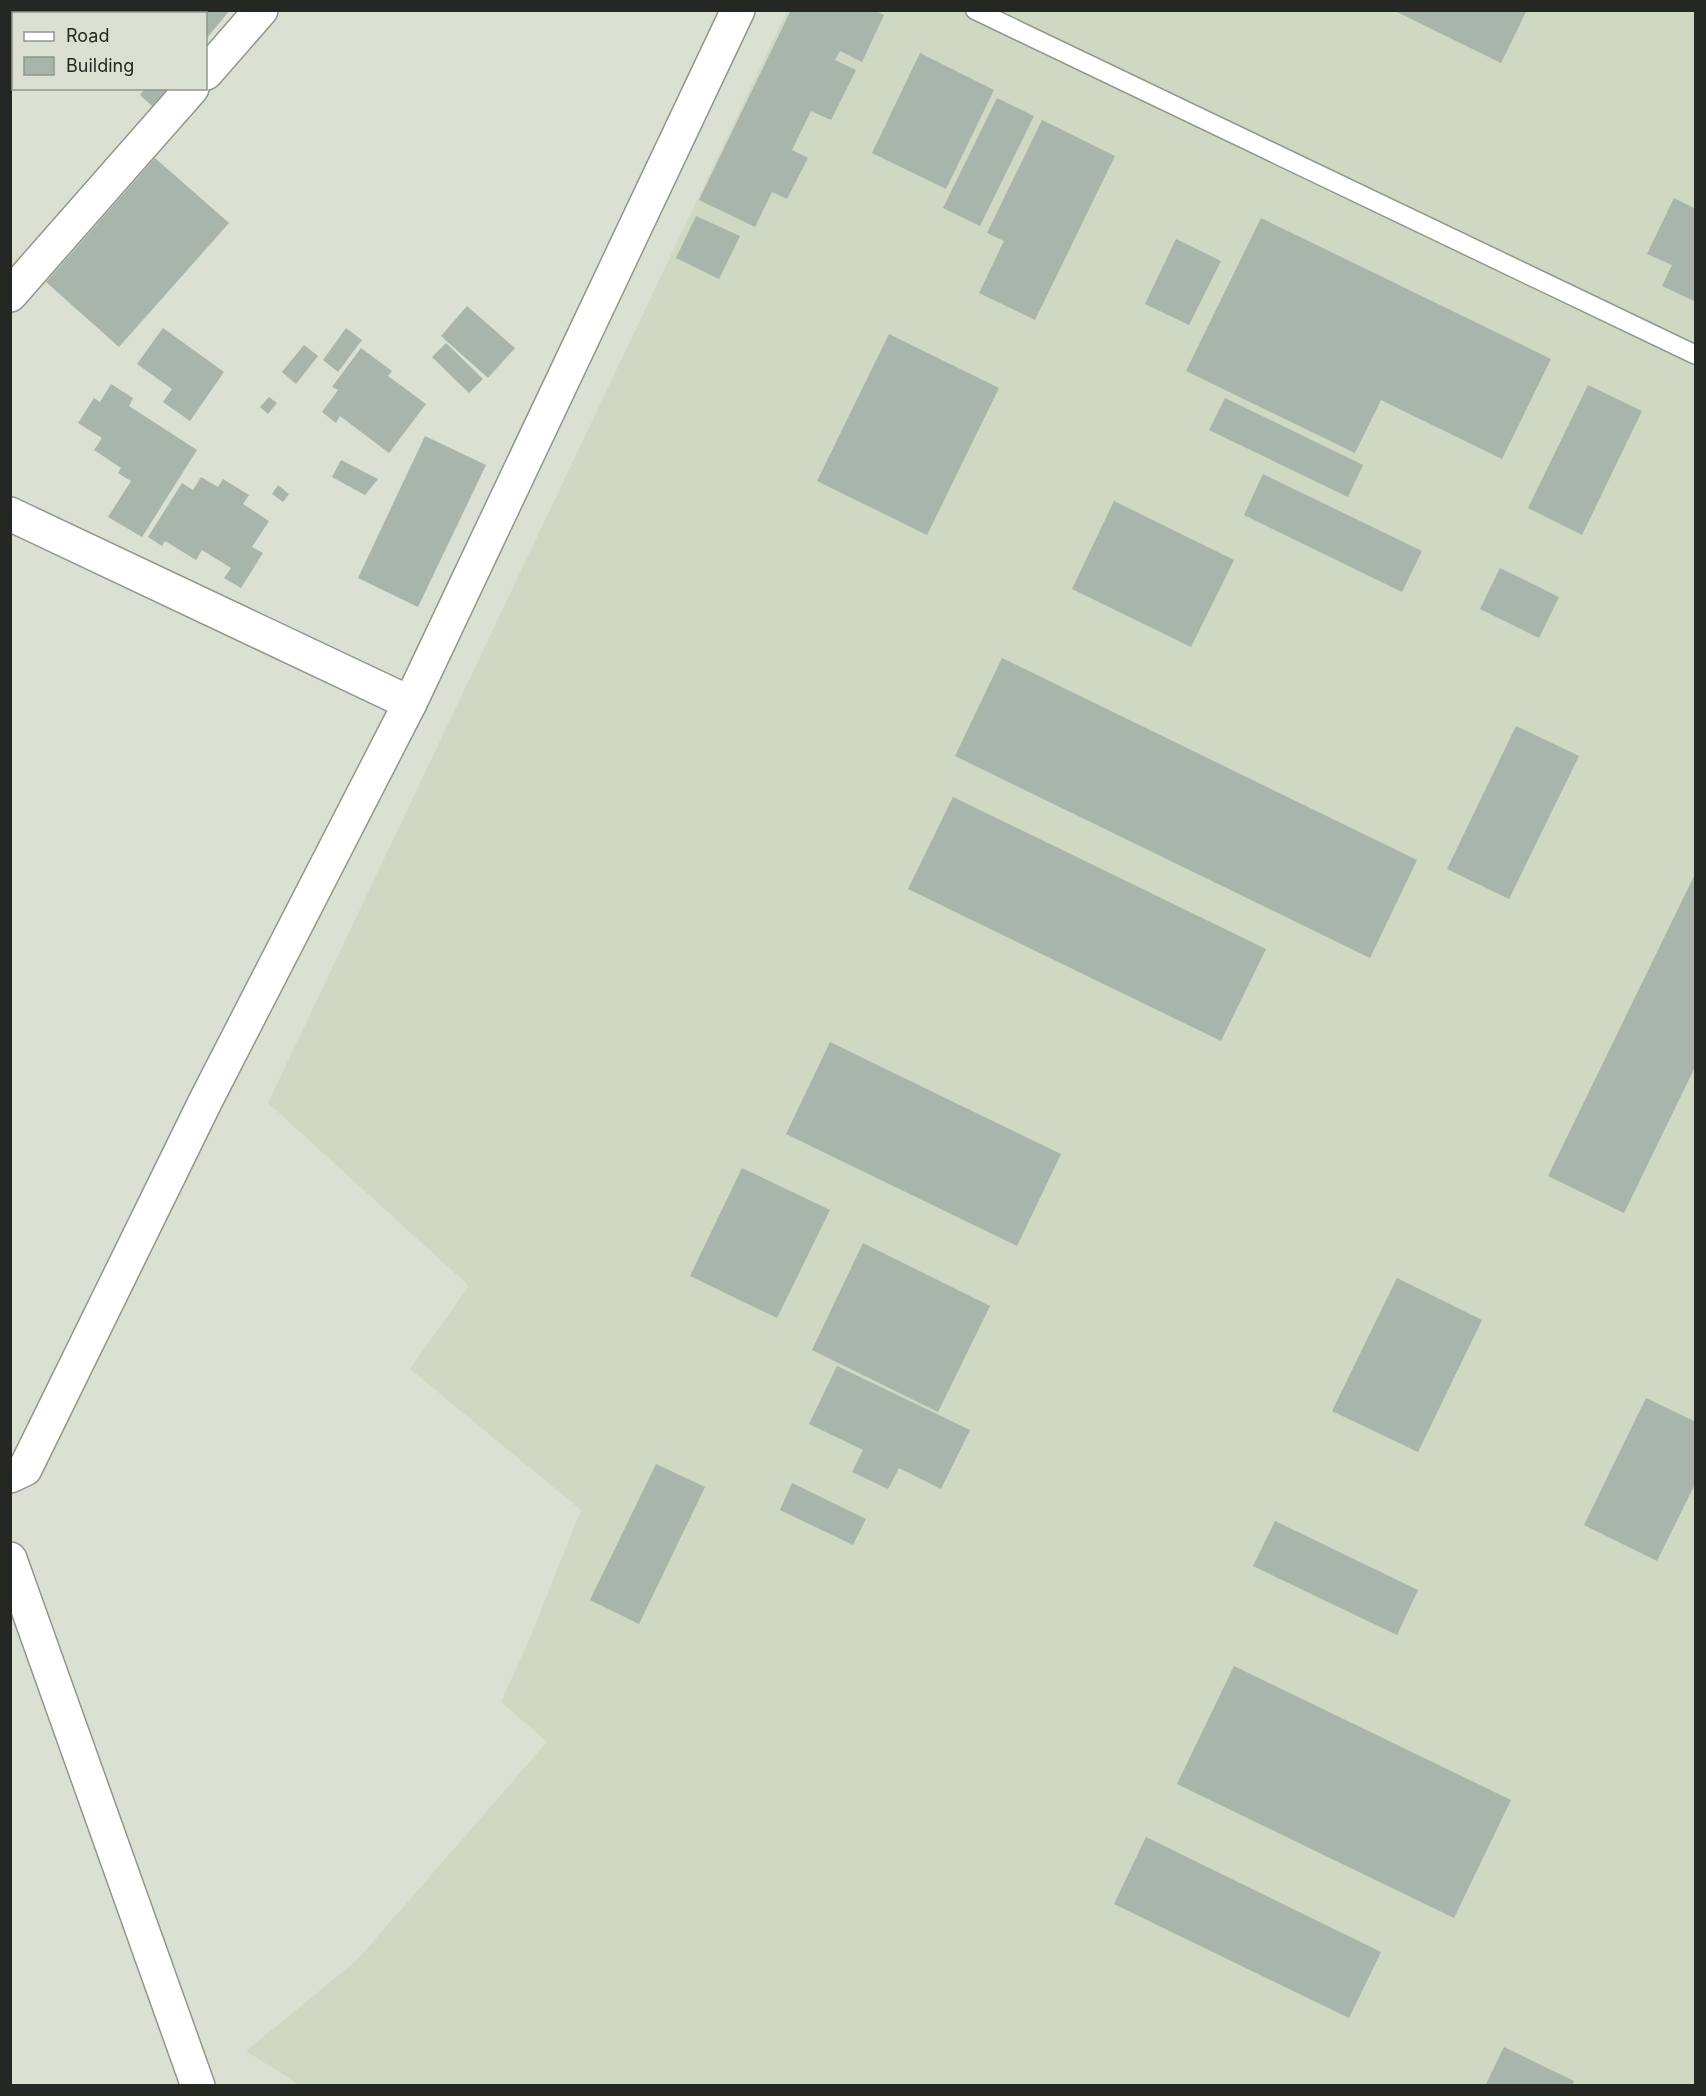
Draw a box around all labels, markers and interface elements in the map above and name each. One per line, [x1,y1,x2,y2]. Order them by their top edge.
legend [12,12,207,90]
text: Road [66,25,109,46]
text: Building [66,55,134,76]

